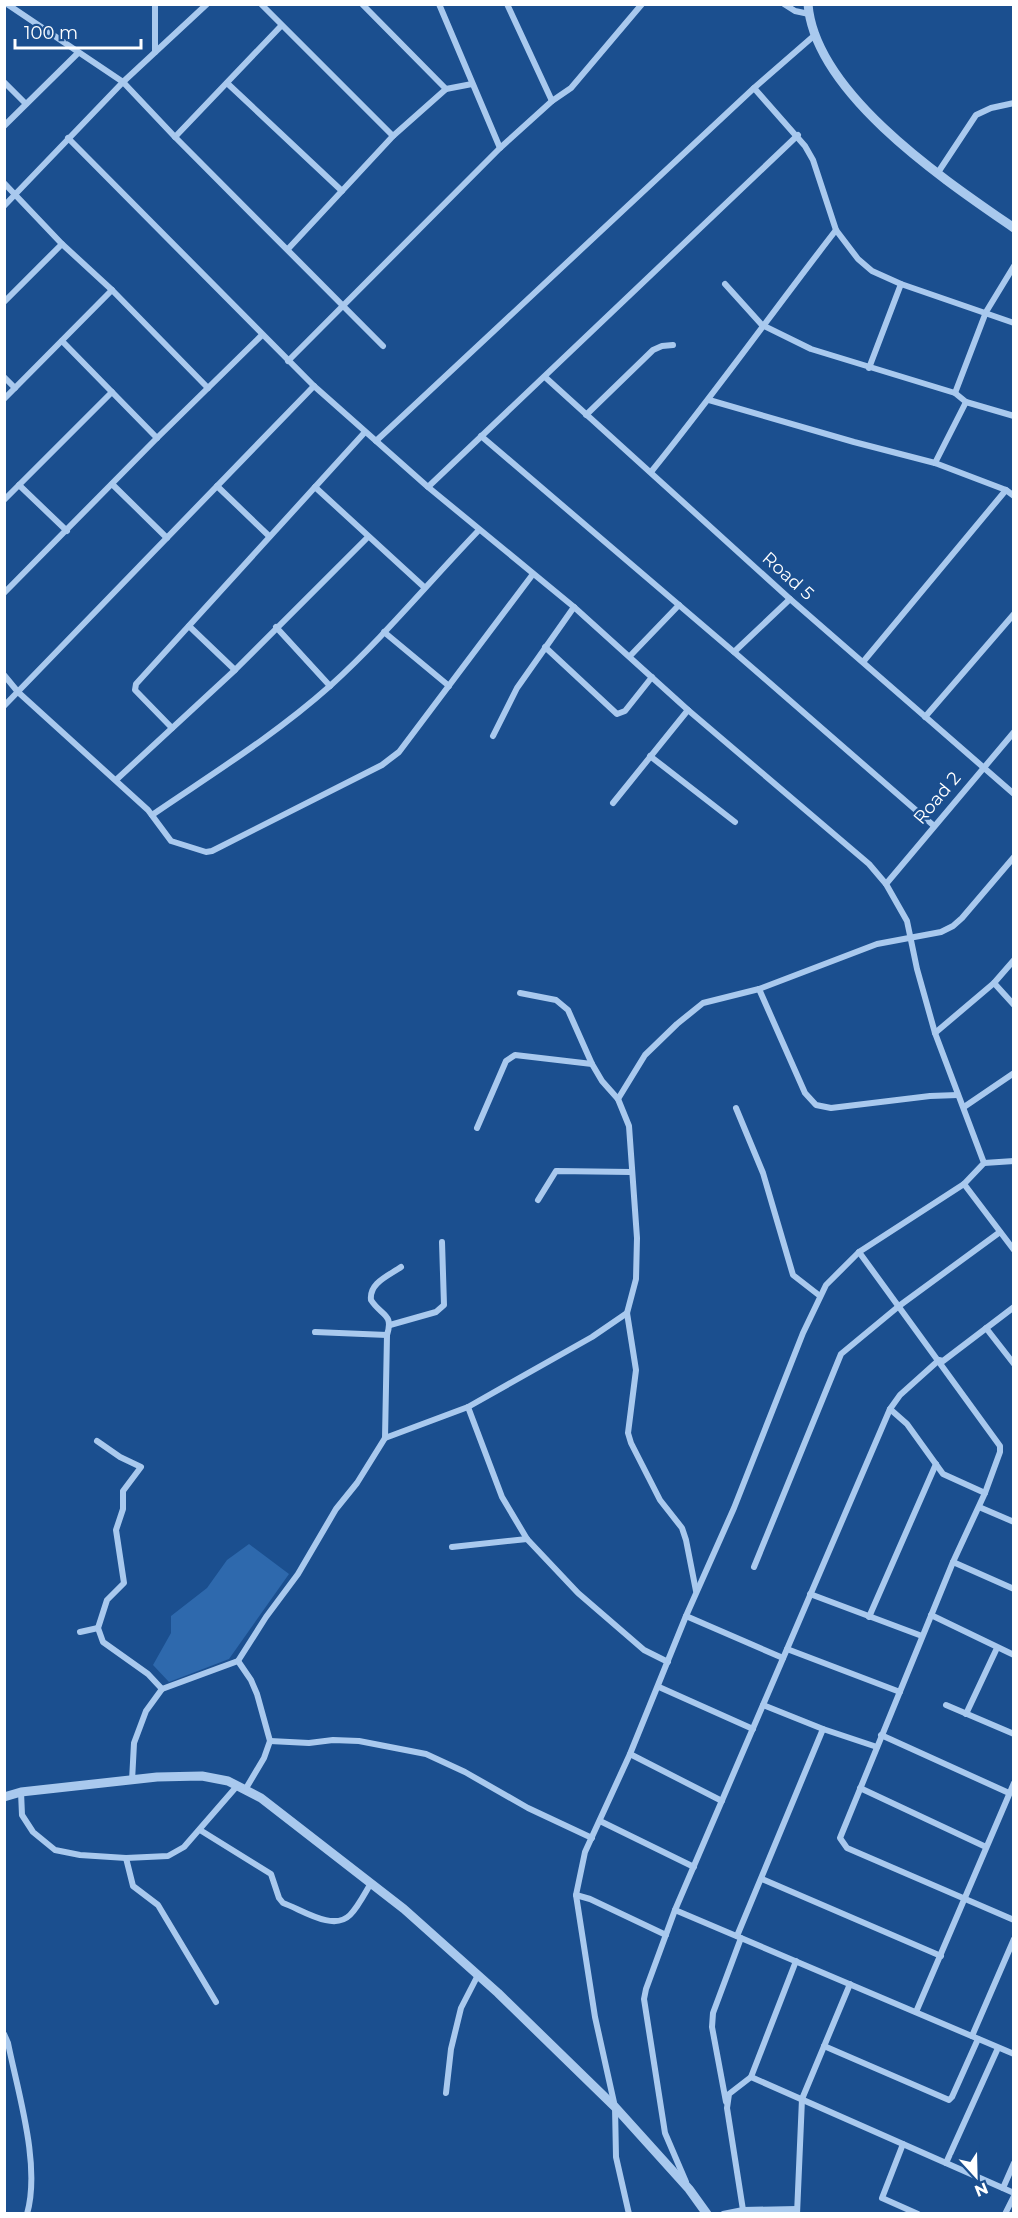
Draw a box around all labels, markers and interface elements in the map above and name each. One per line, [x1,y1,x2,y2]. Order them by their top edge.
scale bar [15,12,141,50]
text: 100 m [24,22,78,44]
street label: Road 5 [758,547,818,605]
street label: Road 2 [909,767,965,829]
north arrow [946,2146,1006,2206]
text: N [972,2178,991,2201]

